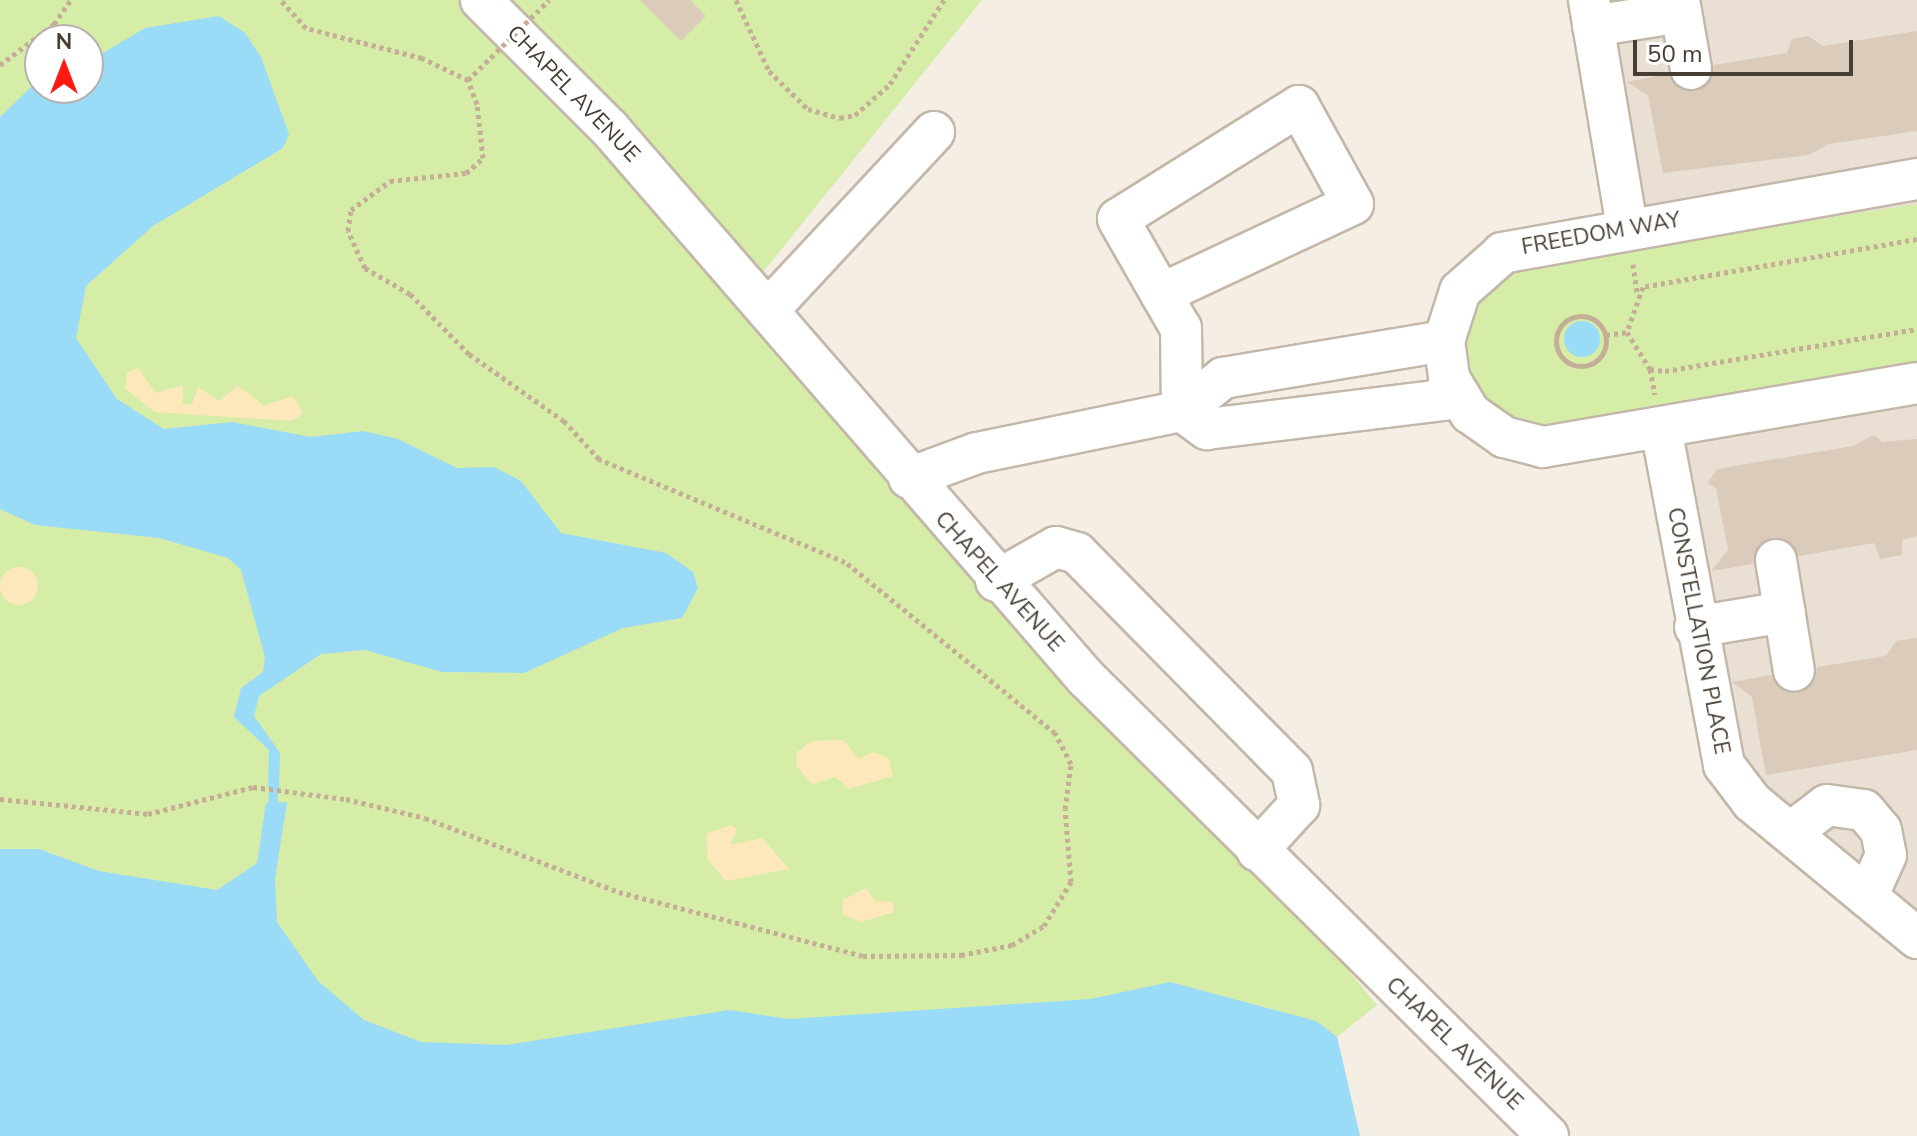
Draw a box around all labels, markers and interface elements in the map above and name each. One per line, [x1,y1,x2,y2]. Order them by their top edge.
street label: CHAPEL AVENUE [501,20,645,168]
north arrow [24,24,104,104]
scale bar [1637,24,1857,74]
text: N [56,27,72,57]
text: 50 m [1647,38,1703,70]
street label: FREEDOM WAY [1520,207,1682,261]
street label: CONSTELLATION PLACE [1661,505,1735,757]
street label: CHAPEL AVENUE [929,506,1069,658]
street label: CHAPEL AVENUE [1380,972,1528,1116]

